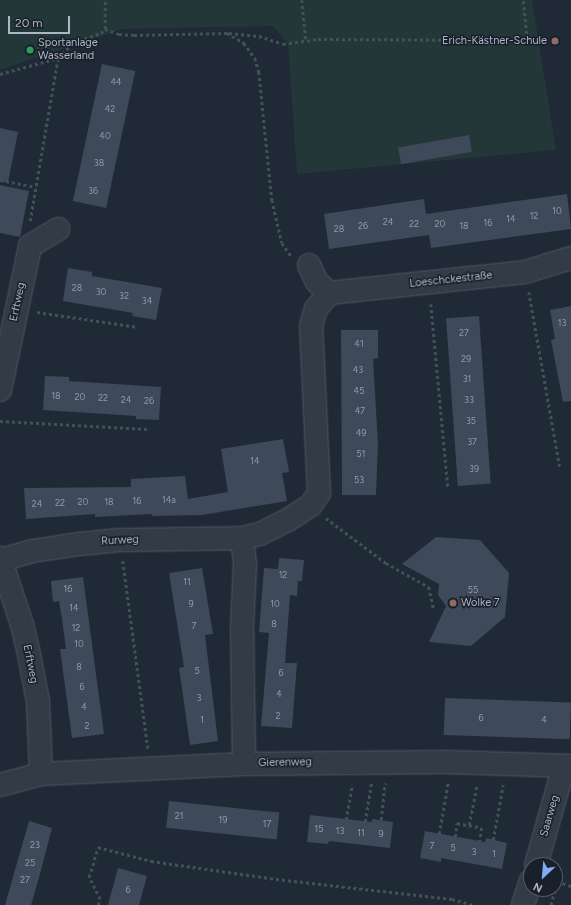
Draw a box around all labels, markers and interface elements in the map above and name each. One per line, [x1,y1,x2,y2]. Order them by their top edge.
scale bar [10,8,72,34]
text: 20 m [15,16,43,30]
place label: Erich-Kästner-Schule [442,34,547,48]
marker: Erich-Kästner-Schule [550,36,560,46]
place label: Sportanlage Wasserland [38,37,98,63]
marker: Sportanlage Wasserland [25,45,35,55]
house number: 44 [110,77,122,87]
house number: 42 [105,104,115,114]
house number: 40 [99,131,111,141]
house number: 38 [94,158,104,168]
house number: 36 [88,186,98,196]
house number: 10 [552,206,562,216]
house number: 12 [530,211,538,221]
house number: 14 [506,214,516,224]
house number: 24 [383,217,393,227]
house number: 16 [484,218,492,228]
house number: 22 [409,219,419,229]
house number: 20 [435,219,445,229]
house number: 26 [358,221,368,231]
house number: 18 [459,221,469,231]
house number: 28 [334,224,344,234]
street label: Loeschckestraße [409,269,493,291]
street label: Erftweg [7,281,29,323]
house number: 28 [72,283,82,293]
house number: 30 [96,287,106,297]
house number: 32 [119,291,129,301]
house number: 34 [142,296,152,306]
house number: 13 [558,318,566,328]
house number: 27 [459,328,469,338]
house number: 41 [354,339,364,349]
house number: 29 [461,354,471,364]
house number: 43 [353,365,363,375]
house number: 31 [463,374,471,384]
house number: 45 [354,386,364,396]
house number: 18 [51,391,61,401]
house number: 20 [75,392,85,402]
house number: 22 [98,393,108,403]
house number: 24 [121,395,131,405]
house number: 33 [464,395,474,405]
house number: 26 [144,396,154,406]
house number: 47 [355,406,365,416]
house number: 35 [466,416,476,426]
house number: 49 [356,428,366,438]
house number: 37 [467,437,477,447]
house number: 51 [357,449,365,459]
house number: 14 [250,456,260,466]
house number: 39 [469,464,479,474]
house number: 53 [354,475,364,485]
house number: 14a [162,495,176,505]
house number: 16 [133,496,141,506]
house number: 20 [78,497,88,507]
house number: 18 [104,497,114,507]
house number: 22 [55,498,65,508]
house number: 24 [32,499,42,509]
street label: Rurweg [101,533,139,549]
house number: 12 [279,570,287,580]
house number: 11 [183,577,191,587]
house number: 16 [64,584,72,594]
house number: 55 [468,585,478,595]
place label: Wolke 7 [461,596,500,610]
marker: Wolke 7 [448,598,458,608]
house number: 9 [188,599,194,609]
house number: 10 [270,599,280,609]
house number: 14 [69,603,79,613]
house number: 8 [271,619,277,629]
house number: 7 [192,621,196,631]
house number: 12 [72,623,80,633]
house number: 10 [74,639,84,649]
street label: Erftweg [20,643,40,685]
house number: 8 [76,662,82,672]
house number: 5 [194,666,200,676]
house number: 6 [278,668,284,678]
house number: 6 [79,682,85,692]
house number: 4 [276,689,282,699]
house number: 3 [197,693,201,703]
house number: 4 [81,702,87,712]
house number: 2 [275,711,281,721]
house number: 6 [478,713,484,723]
house number: 1 [200,715,204,725]
house number: 4 [541,715,547,725]
house number: 2 [84,721,90,731]
street label: Gierenweg [258,756,312,770]
street label: Saarweg [538,794,562,838]
house number: 21 [175,811,183,821]
house number: 19 [219,815,227,825]
house number: 17 [263,819,271,829]
house number: 15 [315,824,323,834]
house number: 13 [336,826,344,836]
house number: 11 [357,828,365,838]
house number: 9 [378,829,384,839]
house number: 23 [30,840,40,850]
house number: 7 [430,841,434,851]
house number: 5 [450,843,456,853]
house number: 3 [472,847,476,857]
house number: 1 [492,849,496,859]
north arrow [523,857,563,897]
house number: 25 [25,858,35,868]
house number: 27 [20,875,30,885]
text: N [531,880,545,895]
house number: 6 [125,885,131,895]

